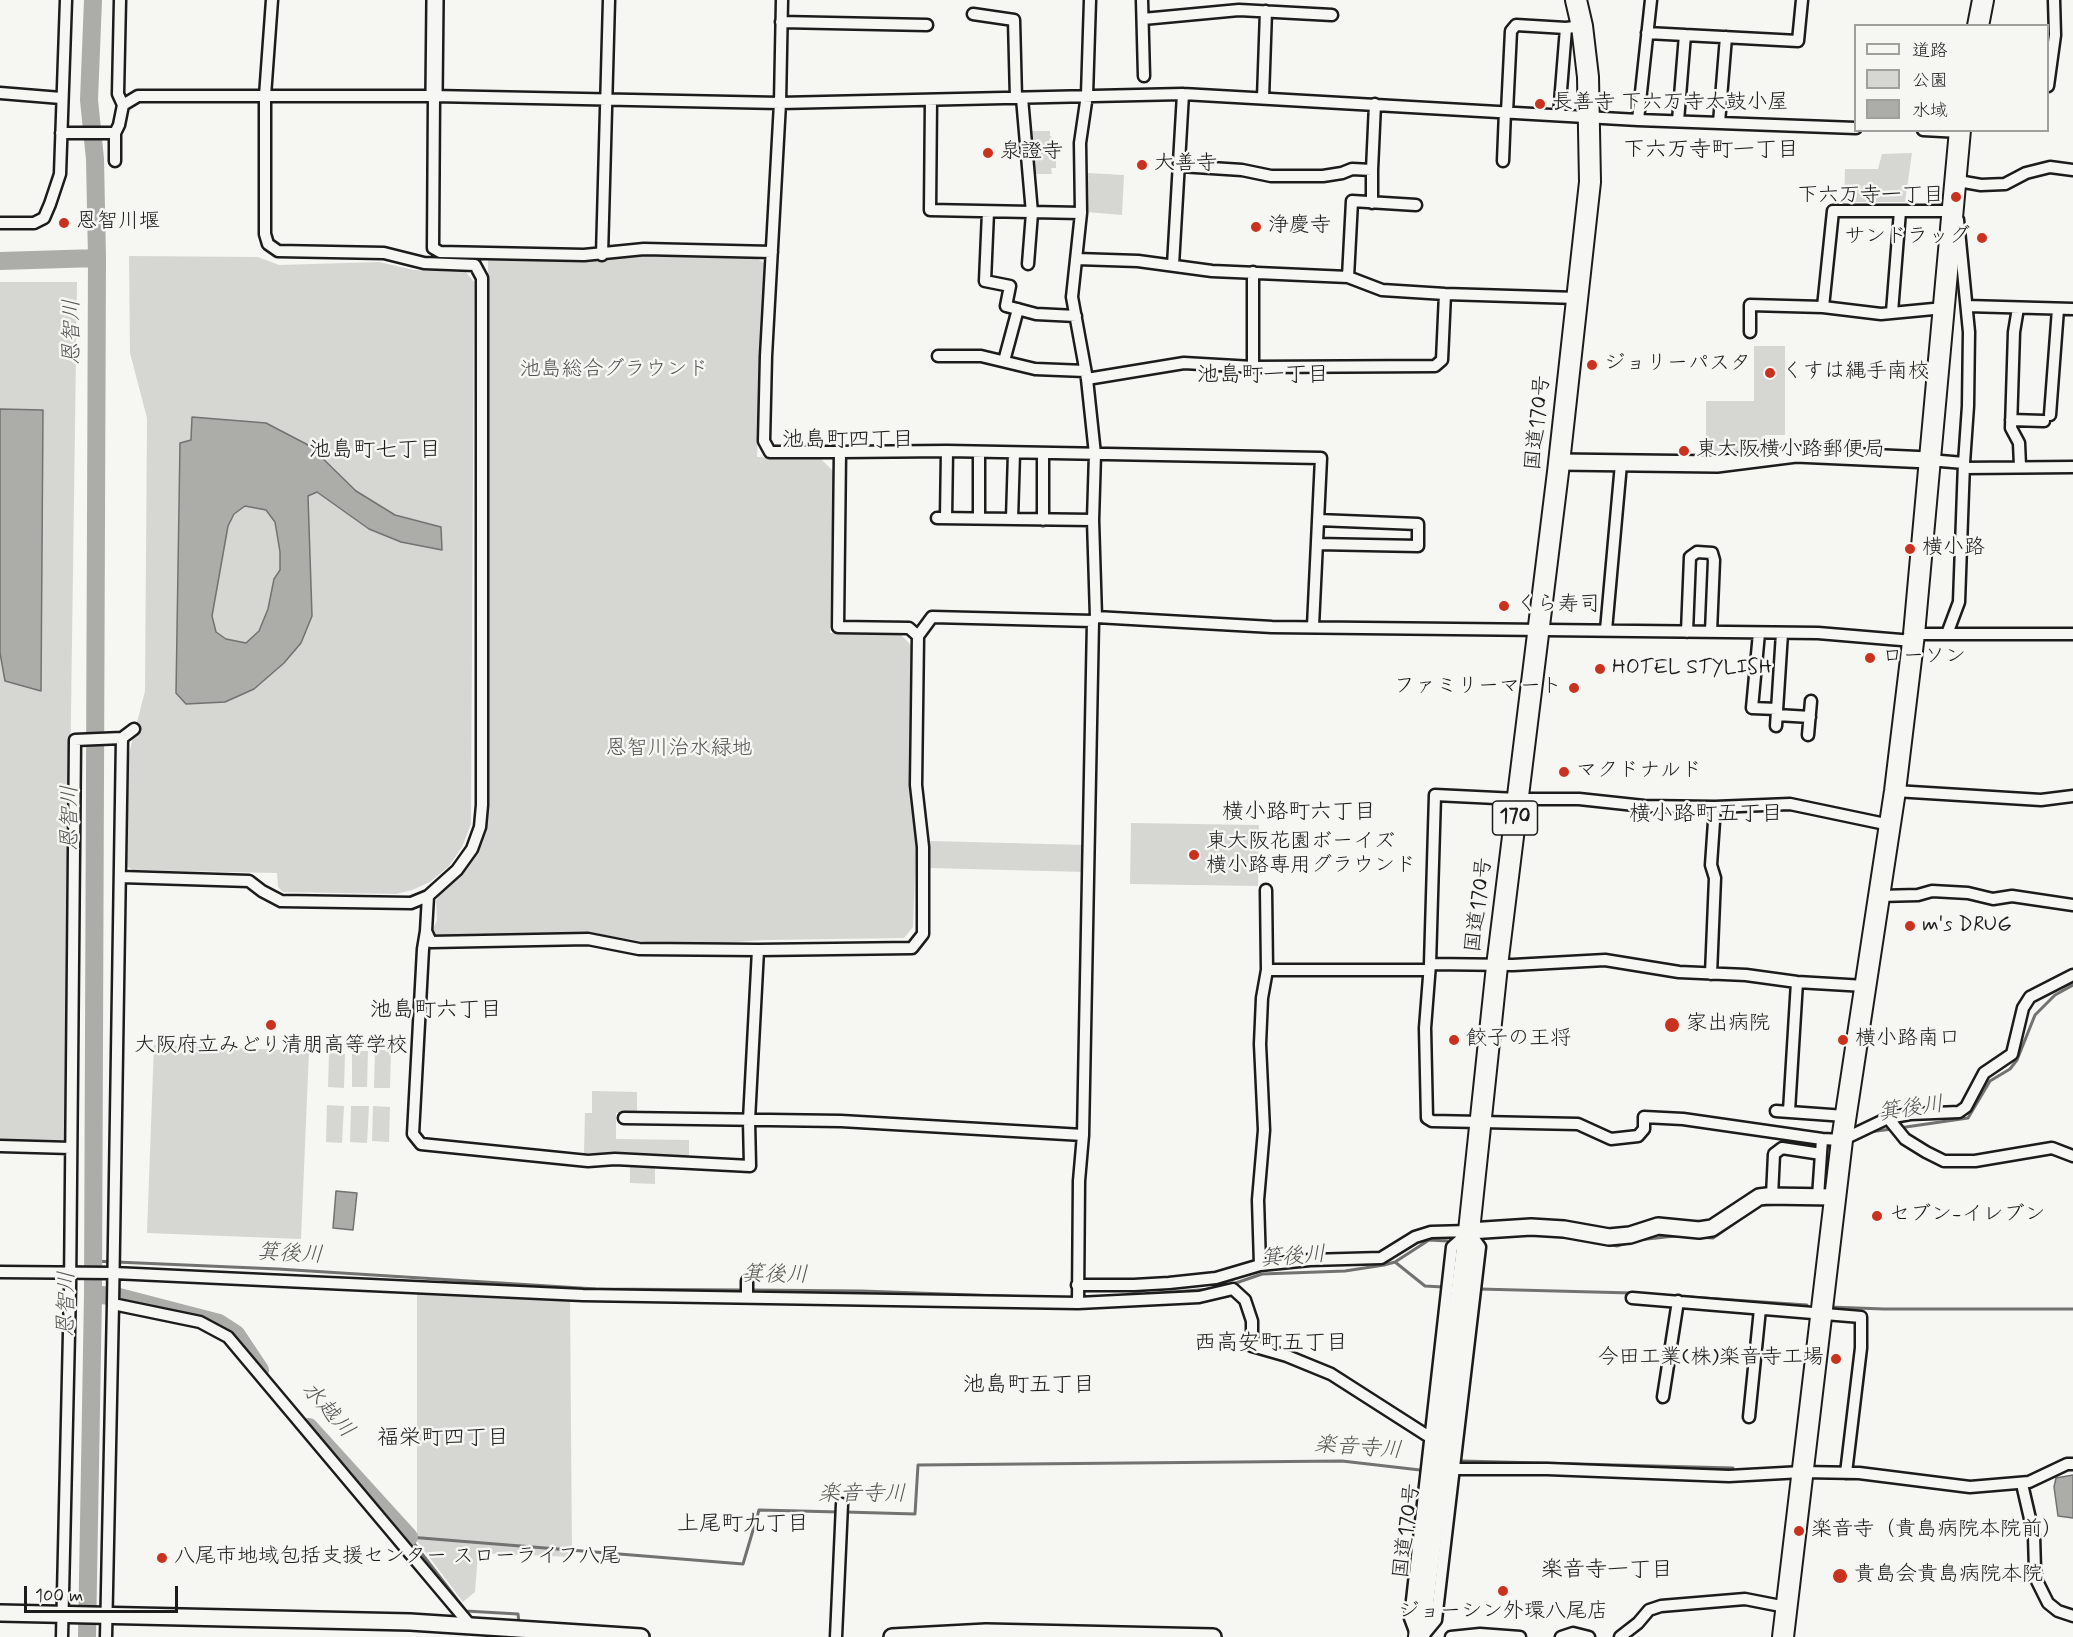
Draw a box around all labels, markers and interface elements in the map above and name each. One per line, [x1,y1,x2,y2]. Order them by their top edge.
legend [1854,24,2049,132]
text: 道路 [1912,39,1948,63]
text: 公園 [1912,69,1948,93]
place label: 長善寺 下六万寺太鼓小屋 [1552,91,1789,117]
marker: 長善寺 下六万寺太鼓小屋 [1533,97,1547,111]
text: 水域 [1912,99,1948,123]
district label: 下六万寺町一丁目 [1623,138,1799,164]
place label: 泉證寺 [1000,140,1063,166]
marker: 泉證寺 [981,146,995,160]
place label: 大善寺 [1154,152,1217,178]
marker: 大善寺 [1135,158,1149,172]
place label: 下六万寺一丁目 [1797,184,1944,210]
marker: 下六万寺一丁目 [1949,190,1963,204]
place label: 恩智川堰 [76,210,160,236]
place label: 浄慶寺 [1268,214,1331,240]
marker: 恩智川堰 [57,216,71,230]
marker: 浄慶寺 [1249,220,1263,234]
place label: サンドラッグ [1844,225,1970,251]
marker: サンドラッグ [1975,231,1989,245]
water label: 恩智川 [60,299,86,365]
place label: ジョリーパスタ [1604,352,1751,378]
park label: 池島総合グラウンド [520,358,708,384]
marker: ジョリーパスタ [1585,358,1599,372]
place label: くすは縄手南校 [1782,360,1929,386]
district label: 池島町一丁目 [1197,363,1329,389]
marker: くすは縄手南校 [1763,366,1777,380]
street label: 国道170号 [1521,374,1557,472]
district label: 池島町四丁目 [782,428,914,454]
district label: 池島町七丁目 [309,438,441,464]
place label: 東大阪横小路郵便局 [1696,438,1885,464]
marker: 東大阪横小路郵便局 [1677,444,1691,458]
place label: 横小路 [1922,536,1985,562]
marker: 横小路 [1903,542,1917,556]
place label: くら寿司 [1516,593,1600,619]
marker: くら寿司 [1497,599,1511,613]
place label: ローソン [1882,645,1966,671]
marker: ローソン [1863,651,1877,665]
place label: HOTEL STYLISH [1612,656,1772,682]
marker: HOTEL STYLISH [1593,662,1607,676]
place label: ファミリーマート [1394,675,1562,701]
marker: ファミリーマート [1567,681,1581,695]
park label: 恩智川治水緑地 [606,737,752,763]
place label: マクドナルド [1576,759,1702,785]
marker: マクドナルド [1557,765,1571,779]
water label: 恩智川 [58,785,84,851]
district label: 横小路町六丁目 [1222,800,1376,826]
road number: 170 [1492,801,1538,835]
district label: 横小路町五丁目 [1629,802,1783,828]
place label: 東大阪花園ボーイズ 横小路専用グラウンド [1206,830,1416,880]
marker: 東大阪花園ボーイズ 横小路専用グラウンド [1187,848,1201,862]
street label: 国道170号 [1462,856,1498,954]
place label: m's DRUG [1922,913,2012,939]
marker: m's DRUG [1903,919,1917,933]
district label: 池島町六丁目 [370,998,502,1024]
place label: 家出病院 [1686,1012,1770,1038]
marker: 家出病院 [1663,1016,1681,1034]
marker: 大阪府立みどり清朋高等学校 [264,1018,278,1032]
place label: 餃子の王将 [1466,1027,1571,1053]
place label: 横小路南口 [1855,1027,1960,1053]
marker: 餃子の王将 [1447,1033,1461,1047]
marker: 横小路南口 [1836,1033,1850,1047]
place label: 大阪府立みどり清朋高等学校 [135,1034,407,1060]
water label: 箕後川 [1876,1092,1946,1128]
place label: セブン-イレブン [1889,1203,2045,1229]
marker: セブン-イレブン [1870,1209,1884,1223]
water label: 箕後川 [256,1240,324,1270]
water label: 箕後川 [1259,1243,1327,1273]
water label: 箕後川 [742,1262,808,1290]
water label: 恩智川 [54,1271,82,1337]
district label: 西高安町五丁目 [1194,1331,1348,1357]
place label: 今田工業(株)楽音寺工場 [1598,1346,1824,1372]
marker: 今田工業(株)楽音寺工場 [1829,1352,1843,1366]
district label: 池島町五丁目 [963,1373,1095,1399]
water label: 水越川 [295,1378,359,1444]
district label: 福栄町四丁目 [377,1426,509,1452]
water label: 楽音寺川 [1313,1433,1403,1465]
water label: 楽音寺川 [818,1482,906,1508]
street label: 国道170号 [1390,1482,1426,1580]
district label: 上尾町九丁目 [677,1512,809,1538]
place label: 楽音寺（貴島病院本院前） [1811,1518,2063,1544]
marker: 楽音寺（貴島病院本院前） [1792,1524,1806,1538]
place label: 八尾市地域包括支援センター スローライフ八尾 [174,1545,621,1571]
marker: 八尾市地域包括支援センター スローライフ八尾 [155,1551,169,1565]
district label: 楽音寺一丁目 [1541,1558,1673,1584]
place label: 貴島会貴島病院本院 [1854,1563,2043,1589]
marker: 貴島会貴島病院本院 [1831,1567,1849,1585]
scale bar [27,1574,182,1612]
text: 100 m [35,1584,83,1608]
marker: ジョーシン外環八尾店 [1496,1584,1510,1598]
place label: ジョーシン外環八尾店 [1398,1600,1608,1626]

